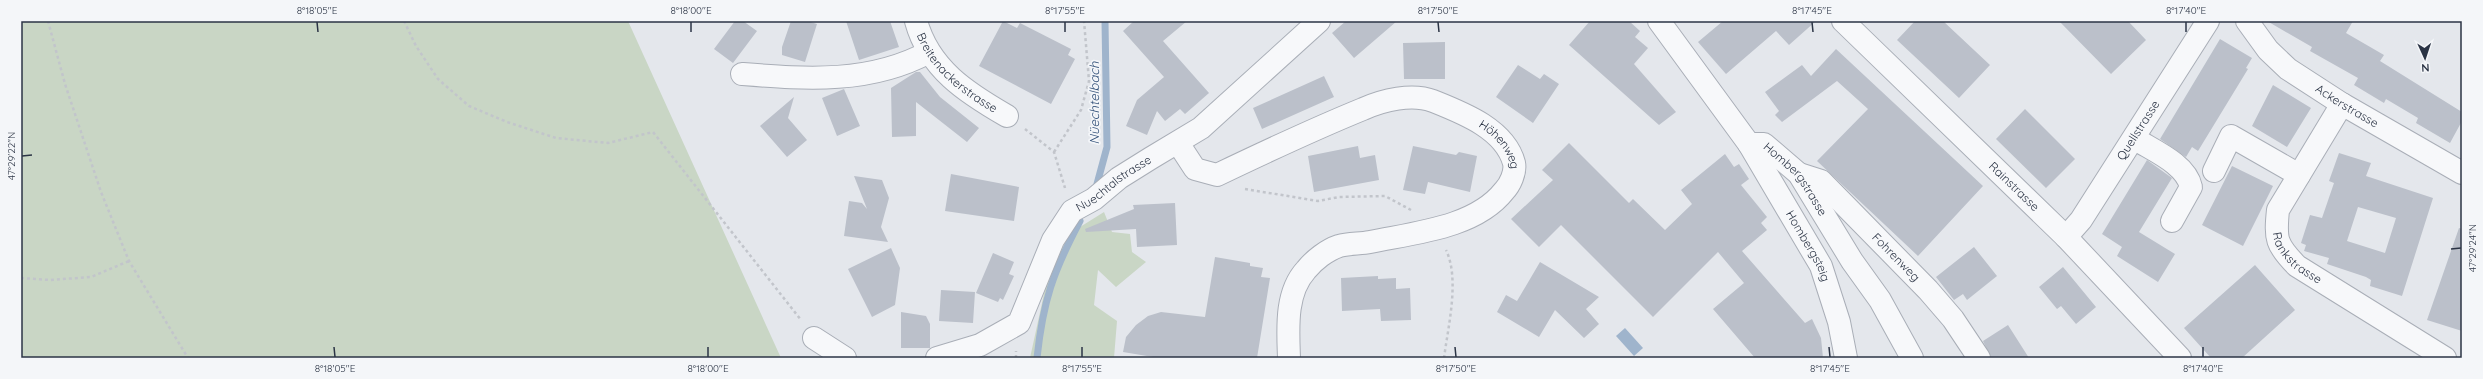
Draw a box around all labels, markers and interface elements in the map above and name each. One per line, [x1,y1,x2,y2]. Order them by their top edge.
text: 8°18'05"E [297,4,338,17]
text: 8°18'00"E [670,4,712,17]
text: 8°17'55"E [1045,4,1085,17]
text: 8°17'50"E [1418,4,1459,17]
text: 8°17'45"E [1792,4,1832,17]
text: 8°17'40"E [2166,4,2206,17]
street label: Breitenackerstrasse [914,30,1000,116]
north arrow [2405,38,2445,78]
water label: Nüechtelbach [1086,61,1102,144]
text: N [2421,61,2430,75]
street label: Ackerstrasse [2313,81,2382,131]
street label: Quellstrasse [2113,97,2163,163]
street label: Höhenweg [1476,116,1523,169]
text: 47°29'22"N [5,132,18,180]
street label: Hombergstrasse [1761,139,1831,219]
street label: Nuechtalstrasse [1073,152,1154,215]
street label: Rainstrasse [1986,158,2043,214]
street label: Hombergsteig [1783,207,1834,283]
text: 47°29'24"N [2466,224,2479,272]
street label: Fohrenweg [1869,230,1923,284]
street label: Rankstrasse [2270,231,2325,287]
text: 8°18'05"E [315,362,356,375]
text: 8°18'00"E [687,362,729,375]
text: 8°17'55"E [1062,362,1102,375]
text: 8°17'50"E [1436,362,1477,375]
text: 8°17'45"E [1810,362,1850,375]
text: 8°17'40"E [2183,362,2223,375]

